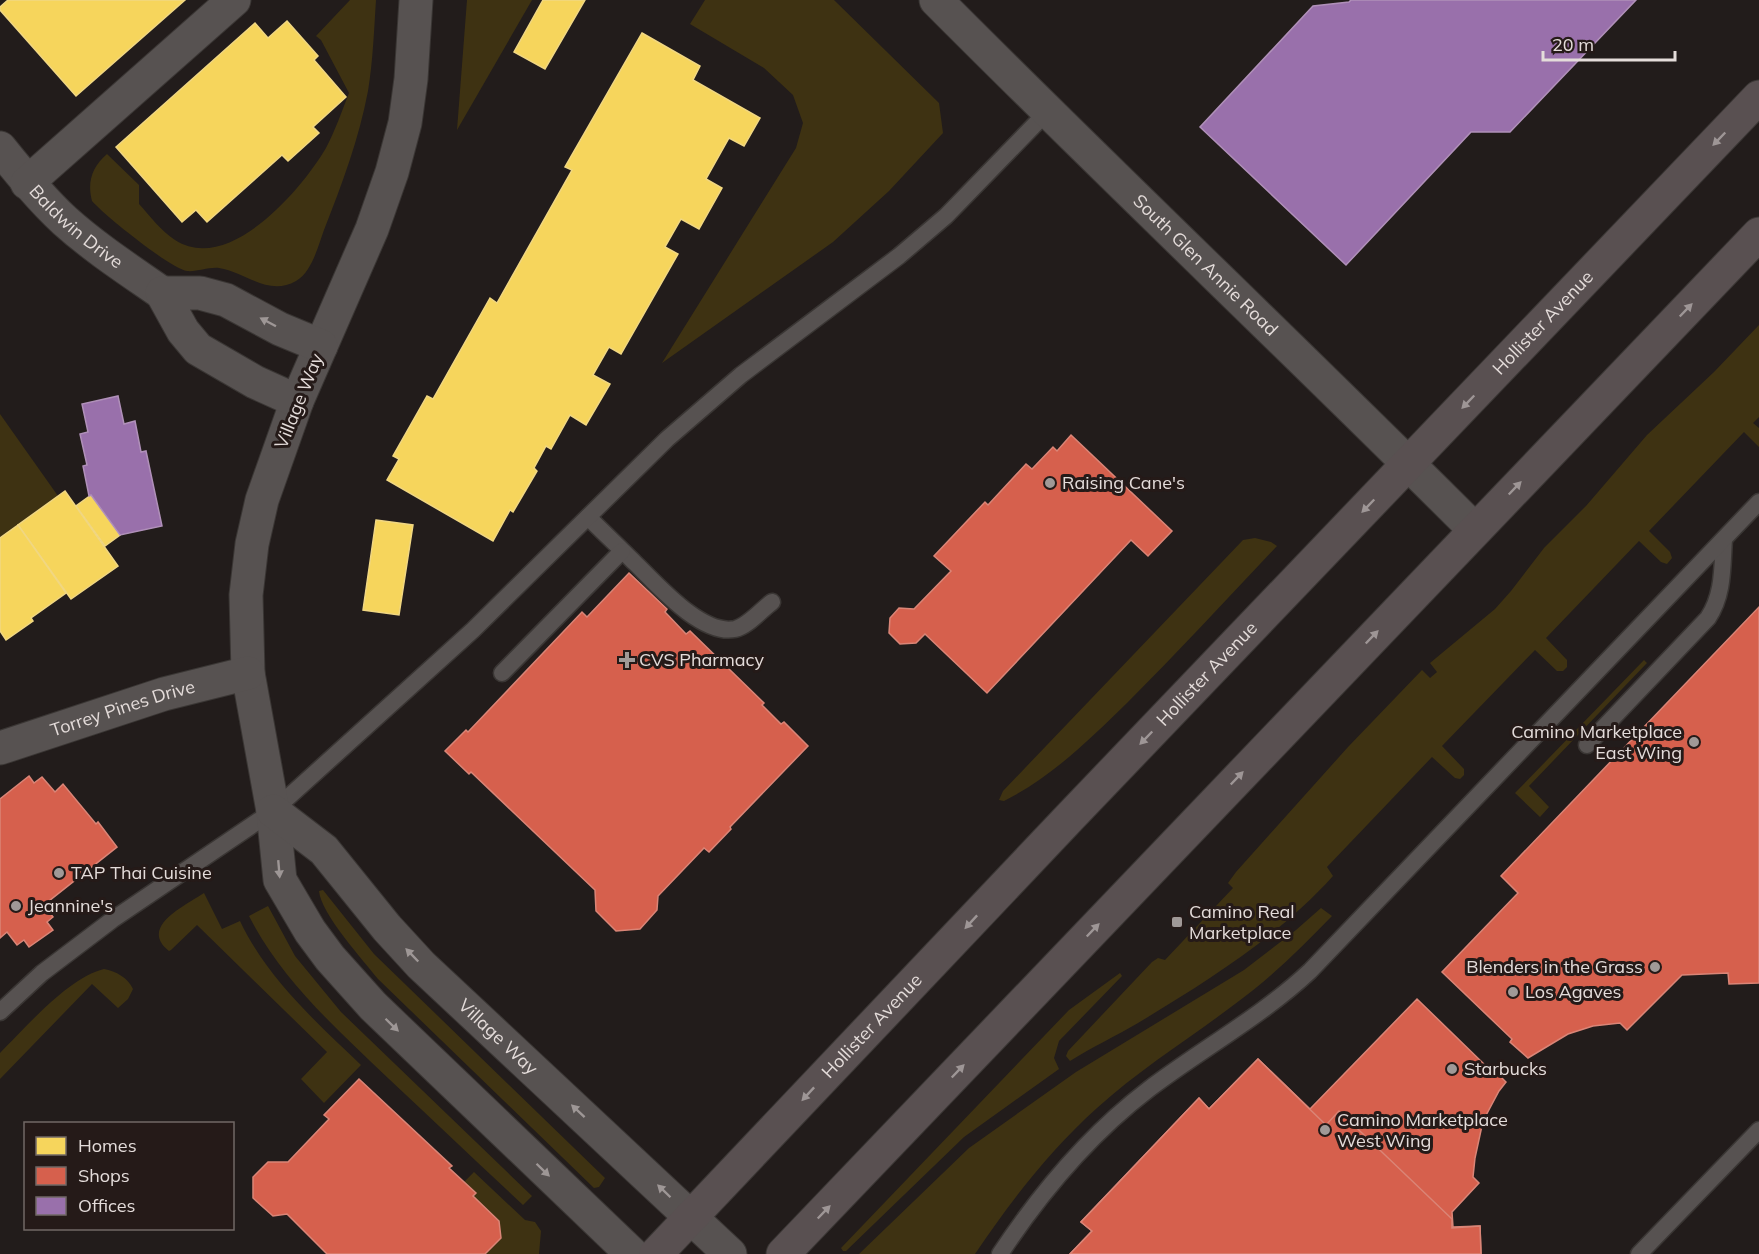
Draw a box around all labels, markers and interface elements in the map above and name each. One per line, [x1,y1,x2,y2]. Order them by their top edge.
scale bar [1543,24,1675,62]
text: 20 m [1552,33,1594,56]
one-way arrow [1712,132,1726,146]
street label: Baldwin Drive [25,180,128,273]
street label: South Glen Annie Road [1128,189,1283,341]
street label: Hollister Avenue [1487,265,1598,379]
one-way arrow [1679,303,1693,318]
one-way arrow [259,317,276,327]
street label: Village Way [269,349,328,452]
one-way arrow [1461,394,1475,409]
place label: Raising Cane's [1062,471,1185,494]
marker: Raising Cane's [1043,476,1057,490]
one-way arrow [1508,481,1522,495]
one-way arrow [1362,499,1376,513]
street label: Hollister Avenue [1151,617,1262,731]
one-way arrow [1365,630,1378,645]
place label: CVS Pharmacy [639,648,764,671]
marker: CVS Pharmacy [620,653,634,667]
street label: Torrey Pines Drive [47,675,197,742]
place label: Camino Marketplace East Wing [1511,720,1682,764]
one-way arrow [1139,730,1153,745]
marker: Camino Marketplace East Wing [1687,735,1701,749]
one-way arrow [1230,772,1244,786]
one-way arrow [274,860,283,879]
place label: TAP Thai Cuisine [71,861,212,884]
marker: TAP Thai Cuisine [52,866,66,880]
place label: Jeannine's [28,894,113,917]
marker: Jeannine's [9,899,23,913]
place label: Camino Real Marketplace [1189,900,1295,944]
one-way arrow [965,914,978,929]
marker: Camino Real Marketplace [1170,915,1184,929]
one-way arrow [1086,922,1100,937]
one-way arrow [405,948,419,963]
place label: Blenders in the Grass [1466,955,1643,978]
marker: Blenders in the Grass [1648,960,1662,974]
street label: Hollister Avenue [817,968,927,1083]
place label: Los Agaves [1525,980,1622,1003]
marker: Los Agaves [1506,985,1520,999]
street label: Village Way [454,994,543,1080]
one-way arrow [385,1017,399,1031]
place label: Starbucks [1464,1057,1547,1080]
marker: Starbucks [1445,1062,1459,1076]
one-way arrow [951,1063,965,1078]
one-way arrow [801,1087,815,1102]
one-way arrow [571,1105,586,1118]
place label: Camino Marketplace West Wing [1337,1108,1508,1152]
legend [24,1122,234,1230]
marker: Camino Marketplace West Wing [1318,1123,1332,1137]
text: Homes [78,1134,137,1157]
one-way arrow [535,1163,550,1176]
text: Shops [78,1164,130,1187]
one-way arrow [656,1184,671,1198]
text: Offices [78,1194,136,1217]
one-way arrow [816,1205,830,1219]

